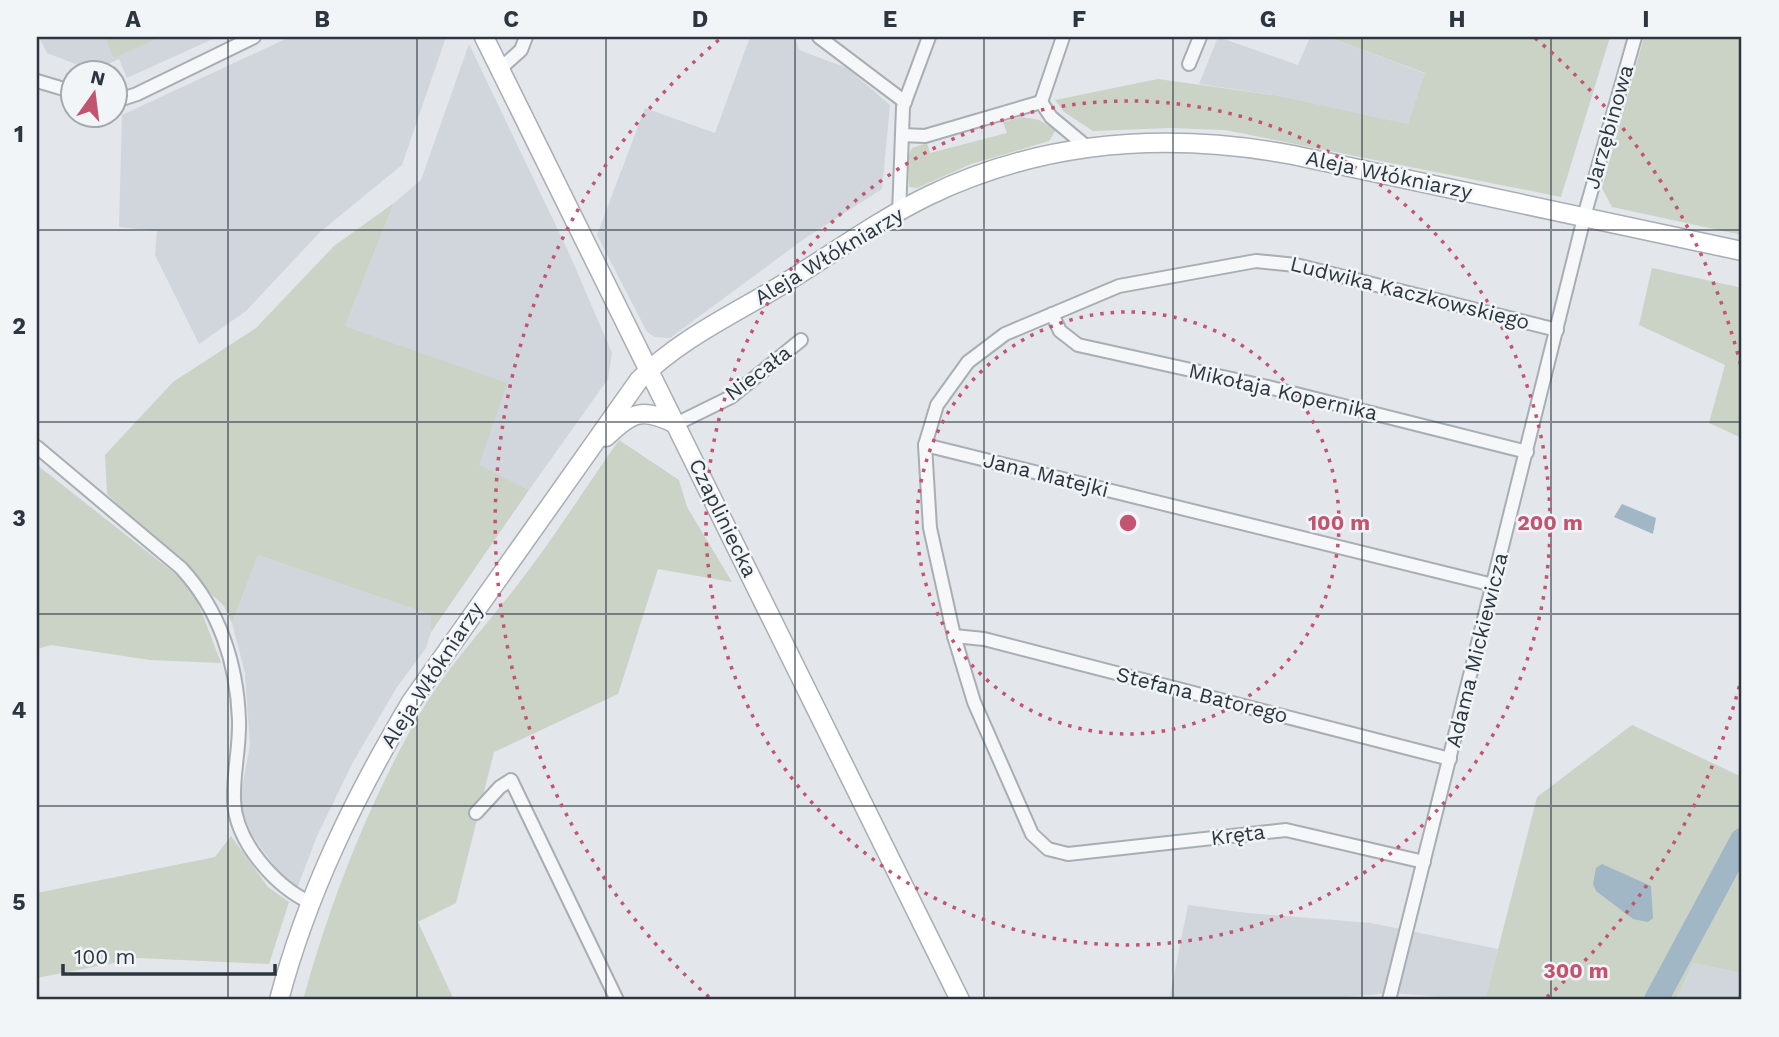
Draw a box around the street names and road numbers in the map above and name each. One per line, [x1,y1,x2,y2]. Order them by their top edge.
street label: Jarzębinowa [1579,62,1638,192]
street label: Aleja Włókniarzy [1304,145,1475,204]
street label: Aleja Włókniarzy [750,201,908,310]
street label: Ludwika Kaczkowskiego [1288,251,1532,334]
street label: Niecała [720,340,796,406]
street label: Mikołaja Kopernika [1186,358,1380,425]
street label: Jana Matejki [981,447,1111,502]
street label: Czapliniecka [684,454,763,581]
street label: Adama Mickiewicza [1440,550,1513,750]
street label: Aleja Włókniarzy [375,597,488,753]
street label: Stefana Batorego [1114,661,1291,728]
street label: Kręta [1209,819,1267,850]

